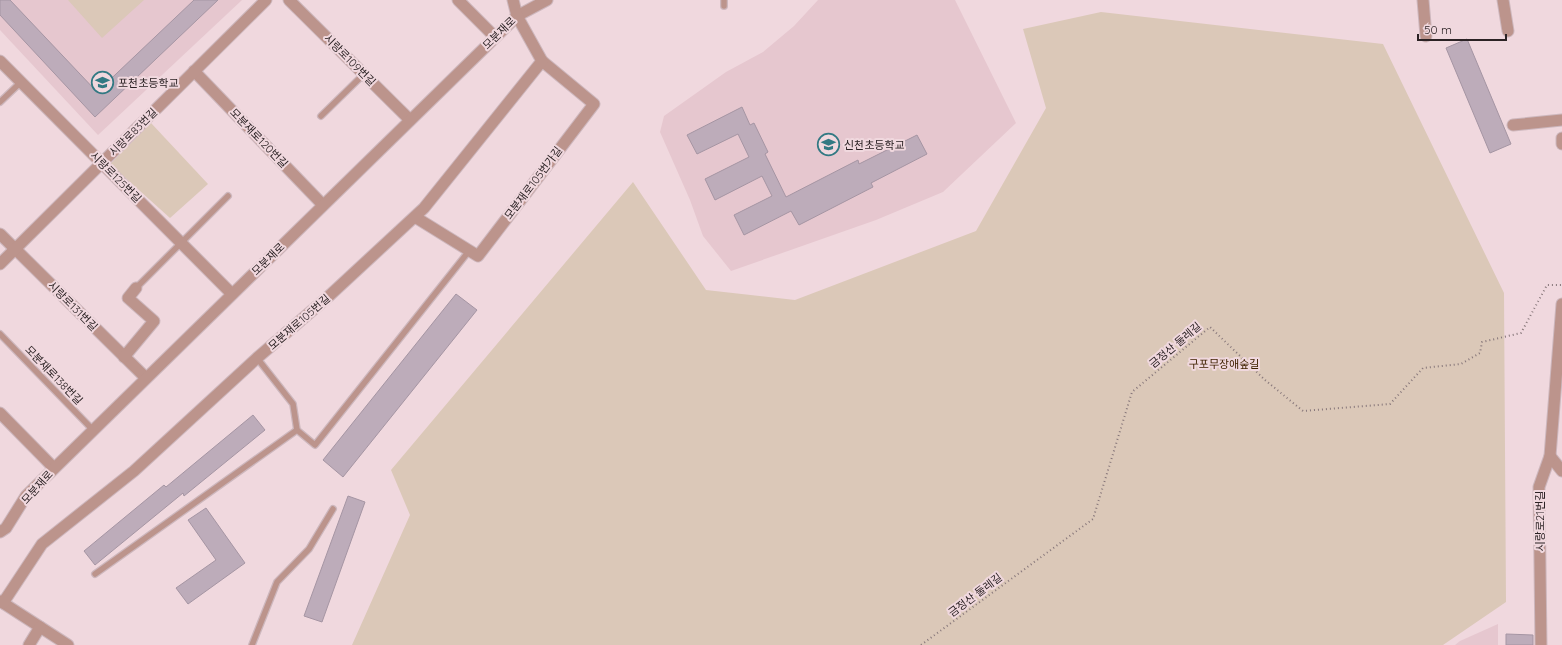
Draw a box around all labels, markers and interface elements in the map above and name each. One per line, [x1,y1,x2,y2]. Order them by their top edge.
street label: 모분재로 [480,14,518,52]
scale bar [1418,16,1506,42]
text: 50 m [1424,22,1452,37]
street label: 시랑로109번길 [321,31,379,89]
school or university icon: 포천초등학교 [89,70,115,96]
place label: 포천초등학교 [118,76,179,90]
street label: 시랑로83번길 [106,105,160,159]
street label: 모분재로120번길 [227,105,291,171]
school or university icon: 신천초등학교 [816,132,842,158]
place label: 신천초등학교 [844,138,905,152]
street label: 모분재로105번가길 [501,144,565,222]
street label: 시랑로125번길 [87,148,145,206]
street label: 모분재로 [249,240,287,278]
street label: 시랑로131번길 [45,278,101,334]
street label: 모분재로105번길 [265,291,333,353]
street label: 금정산 둘레길 [1146,319,1204,371]
street label: 모분재로138번길 [22,343,86,407]
park label: 구포무장애숲길 [1189,357,1259,371]
street label: 모분재로 [18,467,56,507]
street label: 시랑로21번길 [1533,491,1547,551]
street label: 금정산 둘레길 [945,570,1005,620]

